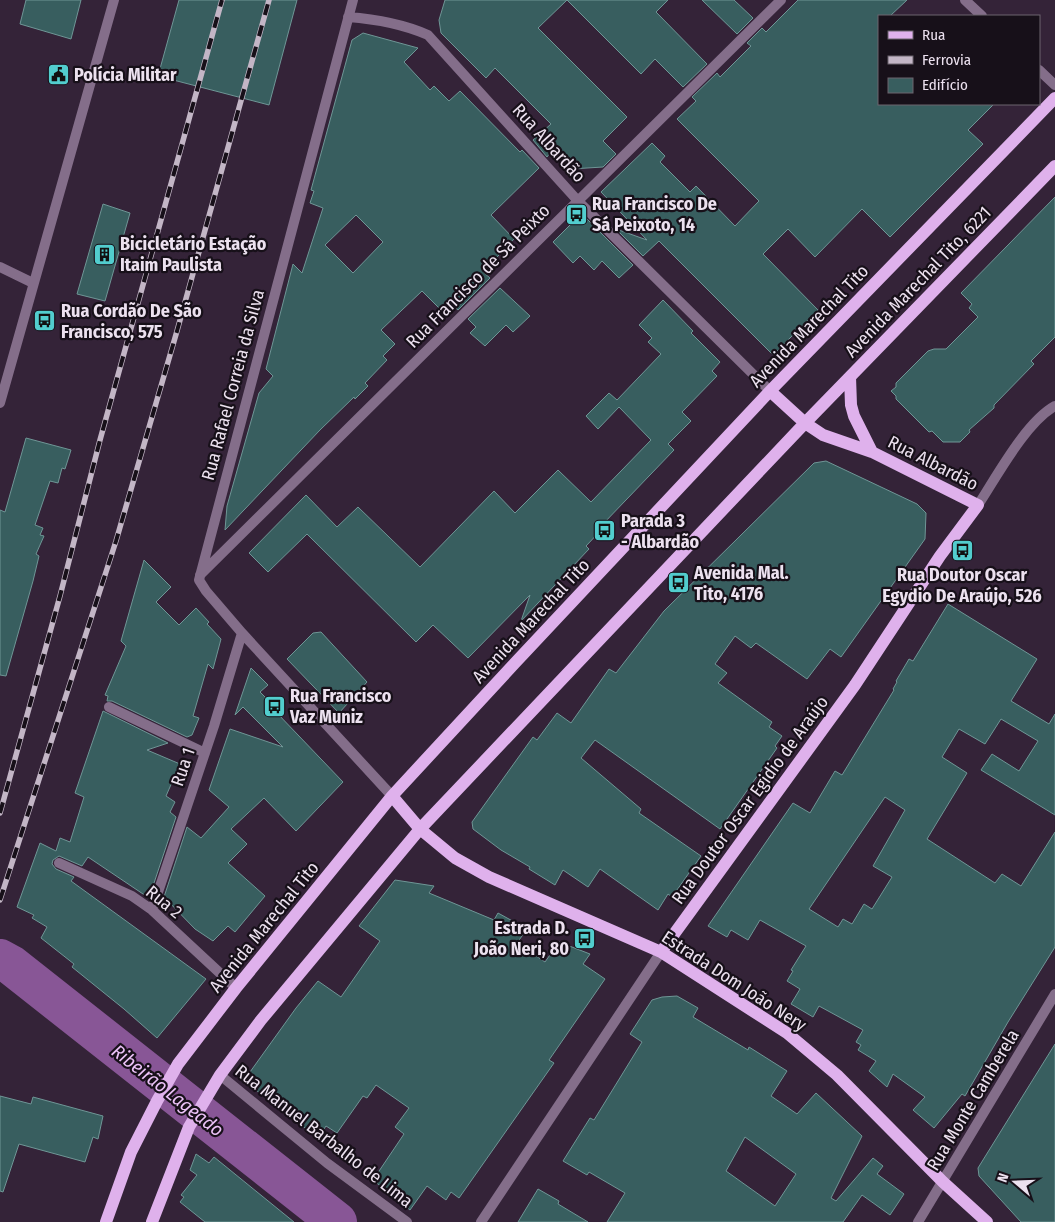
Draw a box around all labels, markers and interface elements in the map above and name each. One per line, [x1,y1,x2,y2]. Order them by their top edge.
legend [878,15,1040,105]
text: Rua [922,26,945,44]
text: Ferrovia [922,51,971,69]
public building icon: Polícia Militar [46,63,70,87]
place label: Polícia Militar [74,64,177,86]
text: Edifício [922,76,968,94]
street label: Rua Albardão [508,99,590,187]
place label: Rua Francisco De Sá Peixoto, 14 [592,193,717,236]
street label: Rua Francisco de Sá Peixto [401,199,555,353]
bus stop icon: Rua Francisco De Sá Peixoto, 14 [564,202,588,226]
street label: Avenida Marechal Tito, 6221 [840,202,996,362]
place label: Bicicletário Estação Itaim Paulista [120,233,267,276]
building icon: Bicicletário Estação Itaim Paulista [92,242,116,266]
street label: Avenida Marechal Tito [745,260,873,392]
street label: Rua Rafael Correia da Silva [197,287,269,483]
place label: Rua Cordão De São Francisco, 575 [61,300,202,343]
bus stop icon: Rua Cordão De São Francisco, 575 [33,309,57,333]
street label: Rua Albardão [884,431,982,495]
place label: Parada 3 - Albardão [621,510,700,553]
bus stop icon: Parada 3 - Albardão [593,519,617,543]
bus stop icon: Rua Doutor Oscar Egydio De Araújo, 526 [950,538,974,562]
street label: Avenida Marechal Tito [468,554,594,688]
place label: Avenida Mal. Tito, 4176 [693,562,789,605]
place label: Rua Doutor Oscar Egydio De Araújo, 526 [882,564,1042,607]
bus stop icon: Avenida Mal. Tito, 4176 [666,571,690,595]
place label: Rua Francisco Vaz Muniz [289,685,392,728]
street label: Rua Doutor Oscar Egidio de Araújo [667,692,833,908]
bus stop icon: Rua Francisco Vaz Muniz [262,694,286,718]
street label: Rua 1 [166,745,200,789]
street label: Avenida Marechal Tito [204,857,324,997]
street label: Rua 2 [141,881,187,923]
place label: Estrada D. João Neri, 80 [473,917,569,960]
bus stop icon: Estrada D. João Neri, 80 [573,926,597,950]
street label: Estrada Dom João Nery [658,926,810,1036]
street label: Rua Monte Camberela [922,1025,1024,1175]
water label: Ribeirão Lageado [107,1040,228,1141]
street label: Rua Manuel Barbalho de Lima [231,1060,417,1212]
north arrow [990,1157,1040,1207]
text: N [994,1171,1013,1185]

